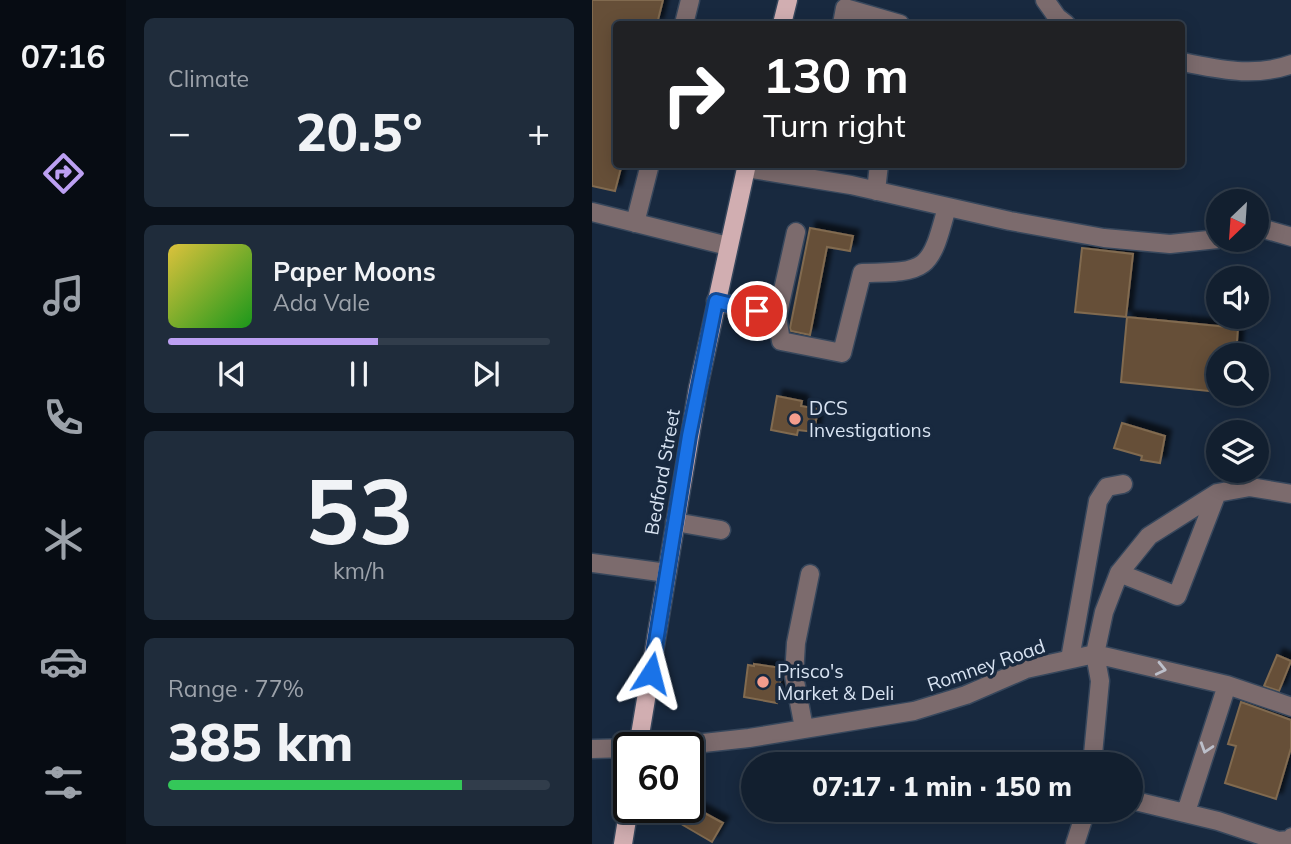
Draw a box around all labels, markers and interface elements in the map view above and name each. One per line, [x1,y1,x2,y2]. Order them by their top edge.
text: 07:16 [21,36,105,76]
text: 130 m [763,44,909,105]
icon: right [648,49,739,140]
text: Climate [168,64,249,93]
text: 20.5° [295,99,423,164]
text: Turn right [763,105,906,145]
text: − [168,108,191,156]
text: + [527,108,550,156]
icon: directions [39,149,88,198]
north arrow [1206,189,1269,252]
map controls [1206,189,1269,483]
text: Paper Moons [273,255,436,288]
button: sound [1206,266,1269,329]
icon: music [39,271,88,320]
pin [727,281,787,341]
text: Ada Vale [273,288,370,317]
icon: arrive [738,292,776,330]
button: search [1206,343,1269,406]
icon: previous [213,355,251,393]
icon: pause [340,355,378,393]
icon: next [467,355,505,393]
icon: phone [39,393,88,442]
place label: DCS Investigations [809,396,931,442]
street label: Bedford Street [639,407,685,537]
marker: DCS Investigations [787,411,803,427]
button: layers [1206,420,1269,483]
text: 53 [304,453,414,567]
icon: climate [39,515,88,564]
text: km/h [333,556,385,585]
street label: Romney Road [924,634,1048,696]
position arrow [614,636,688,710]
icon: car [39,637,88,686]
place label: Prisco's Market & Deli [777,659,894,705]
one-way arrow [1155,661,1167,676]
text: Range · 77% [168,674,304,703]
marker: Prisco's Market & Deli [755,674,771,690]
text: 385 km [168,709,353,774]
speed limit sign: 60 [613,732,704,823]
one-way arrow [1200,742,1214,754]
icon: filters [39,758,88,807]
text: 07:17 · 1 min · 150 m [812,770,1072,803]

